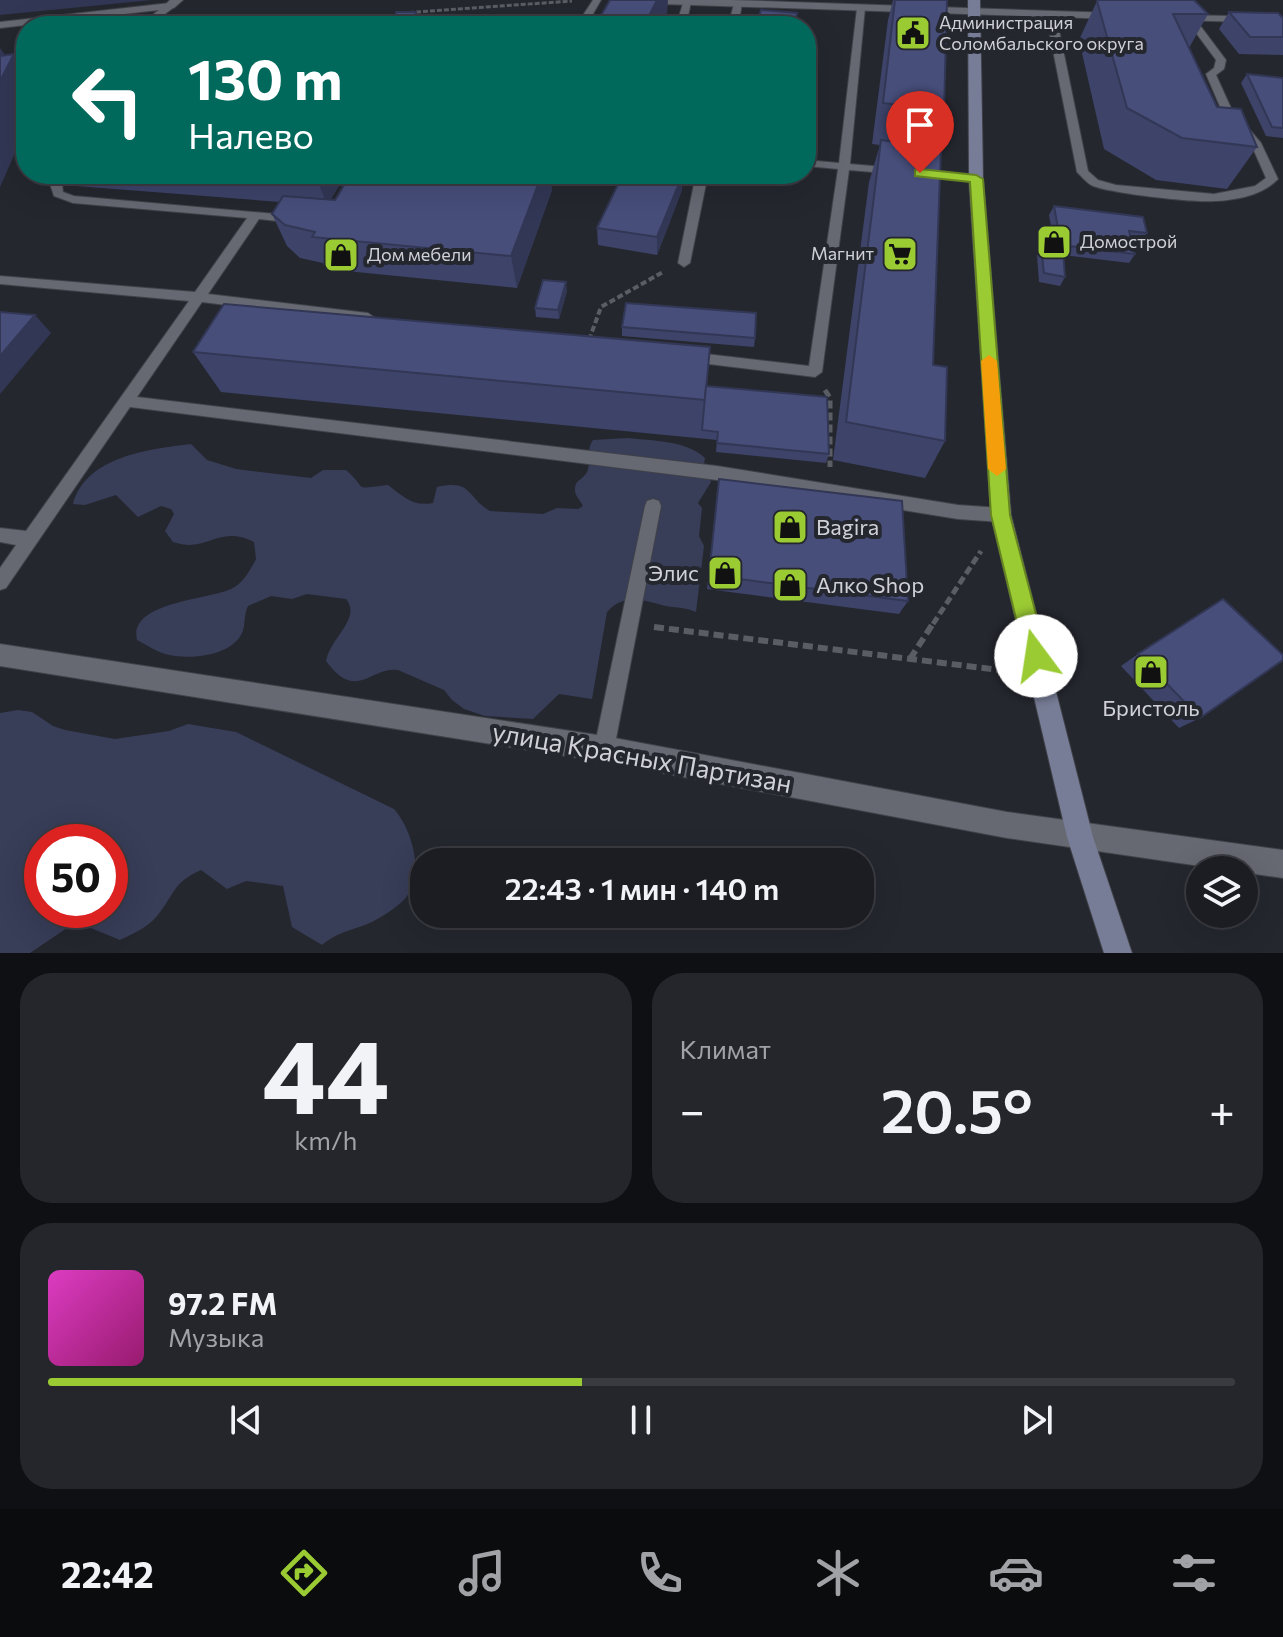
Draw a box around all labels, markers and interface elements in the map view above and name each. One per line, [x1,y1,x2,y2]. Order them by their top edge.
place label: Администрация Соломбальского округа [939,11,1144,54]
public building icon: Администрация Соломбальского округа [894,14,932,52]
text: 130 m [188,43,343,112]
icon: left [56,48,160,152]
pin [886,91,954,173]
icon: arrive [898,103,942,147]
text: Налево [188,112,314,156]
shop icon: Домострой [1035,223,1073,261]
place label: Домострой [1080,230,1177,252]
supermarket icon: Магнит [881,235,919,273]
shop icon: Дом мебели [322,236,360,274]
place label: Магнит [811,242,875,264]
place label: Дом мебели [367,243,471,265]
shop icon: Bagira [771,508,809,546]
place label: Bagira [816,513,879,540]
shop icon: Элис [706,554,744,592]
place label: Элис [648,559,699,586]
shop icon: Алко Shop [771,566,809,604]
place label: Алко Shop [816,571,924,598]
position arrow [994,614,1078,698]
shop icon: Бристоль [1132,653,1170,691]
place label: Бристоль [1102,694,1200,721]
street label: улица Красных Партизан [490,715,794,798]
speed limit sign: 50 [24,824,128,928]
map controls [1186,856,1258,928]
button: layers [1186,856,1258,928]
text: 22:43 · 1 мин · 140 m [505,869,779,906]
text: 44 [262,1008,390,1135]
text: Климат [680,1033,771,1064]
text: 20.5° [881,1072,1033,1145]
text: − [680,1082,705,1136]
text: + [1209,1082,1235,1136]
text: km/h [294,1124,357,1155]
text: 97.2 FM [168,1284,277,1321]
text: Музыка [168,1321,264,1352]
icon: previous [224,1398,268,1442]
icon: pause [619,1398,663,1442]
icon: next [1015,1398,1059,1442]
icon: directions [276,1545,332,1601]
icon: music [454,1545,510,1601]
icon: phone [632,1545,688,1601]
icon: climate [810,1545,866,1601]
icon: car [988,1545,1044,1601]
icon: filters [1166,1545,1222,1601]
text: 22:42 [61,1551,154,1595]

